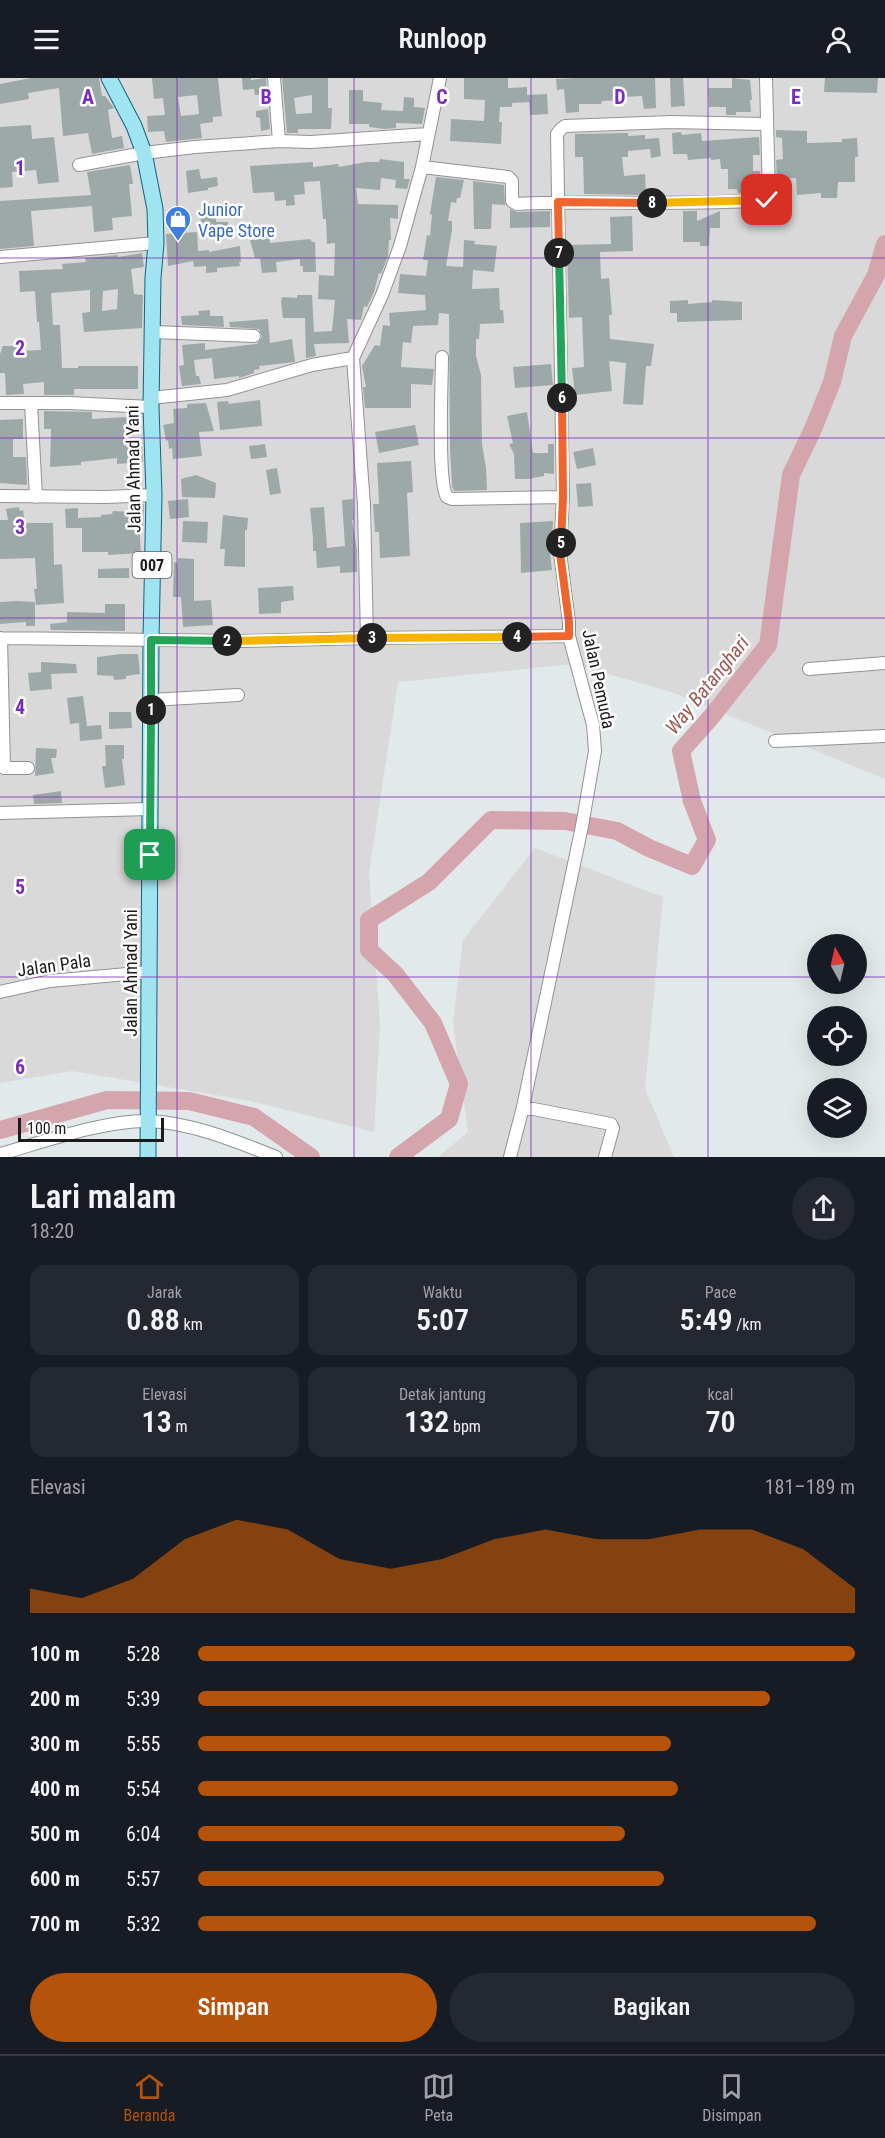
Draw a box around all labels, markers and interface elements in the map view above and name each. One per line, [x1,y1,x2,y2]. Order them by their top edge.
icon: menu [30,23,63,56]
text: Runloop [398,23,487,55]
icon: person [822,23,855,56]
text: A [82,85,94,109]
text: B [260,85,272,109]
text: C [436,85,448,109]
text: D [614,85,626,109]
text: E [791,85,801,109]
text: 1 [15,156,25,180]
pin [741,174,792,225]
icon: check [750,183,783,216]
pin: 8 [637,188,667,218]
text: 8 [648,193,656,212]
place label: Junior Vape Store [198,199,275,241]
shop icon: Junior Vape Store [163,204,193,242]
pin: 7 [544,238,574,268]
text: 7 [555,243,563,262]
text: 2 [15,336,25,360]
pin: 6 [547,383,577,413]
text: 6 [558,388,566,407]
street label: Jalan Ahmad Yani [121,405,145,533]
text: 3 [15,515,25,539]
pin: 5 [546,528,576,558]
text: 5 [557,533,565,552]
road number: 007 [132,552,172,578]
pin: 4 [502,622,532,652]
pin: 3 [357,623,387,653]
pin: 2 [212,626,242,656]
text: 4 [513,627,521,646]
street label: Jalan Pemuda [578,627,620,731]
text: 3 [368,628,376,647]
text: 2 [223,631,231,650]
water label: Way Batanghari [660,631,754,739]
text: 4 [15,695,25,719]
pin: 1 [136,695,166,725]
text: 1 [147,700,155,719]
pin [124,829,175,880]
icon: arrive [133,838,166,871]
text: 5 [15,875,25,899]
street label: Jalan Ahmad Yani [120,909,141,1037]
north arrow [807,934,867,994]
map controls [807,934,867,1138]
street label: Jalan Pala [16,949,92,981]
button: locate [807,1006,867,1066]
text: 6 [15,1055,25,1079]
button: layers [807,1078,867,1138]
scale bar [18,1115,164,1142]
text: 100 m [27,1119,66,1138]
text: Lari malam [30,1177,176,1216]
button: share [792,1177,855,1240]
text: 18:20 [30,1219,74,1243]
text: Jarak [147,1283,182,1302]
text: Waktu [423,1283,462,1302]
text: Pace [705,1283,736,1302]
text: 0.88 [126,1302,180,1337]
text: 5:07 [416,1302,469,1337]
text: 5:49 [679,1302,733,1337]
text: km [180,1315,203,1334]
text: /km [733,1315,762,1334]
text: Elevasi [142,1385,187,1404]
text: Detak jantung [399,1385,486,1404]
text: kcal [708,1385,733,1404]
text: 13 [142,1404,172,1439]
text: 132 [404,1404,449,1439]
text: 70 [705,1404,736,1439]
text: m [172,1417,187,1436]
text: bpm [449,1417,481,1436]
text: Elevasi [30,1475,85,1499]
text: 181–189 m [765,1475,855,1499]
text: 100 m [30,1642,80,1666]
text: 5:28 [126,1642,160,1666]
text: 200 m [30,1687,80,1711]
text: 5:39 [126,1687,160,1711]
text: 300 m [30,1732,80,1756]
text: 5:55 [126,1732,160,1756]
text: 400 m [30,1777,80,1801]
text: 5:54 [126,1777,160,1801]
text: 500 m [30,1822,80,1846]
text: 6:04 [126,1822,160,1846]
text: 600 m [30,1867,80,1891]
text: 5:57 [126,1867,160,1891]
text: 700 m [30,1912,80,1936]
text: 5:32 [126,1912,160,1936]
button: Simpan [30,1973,437,2042]
button: Bagikan [449,1973,855,2042]
tab: Beranda [124,2070,175,2125]
tab: Peta [422,2070,455,2125]
tab: Disimpan [702,2070,761,2125]

